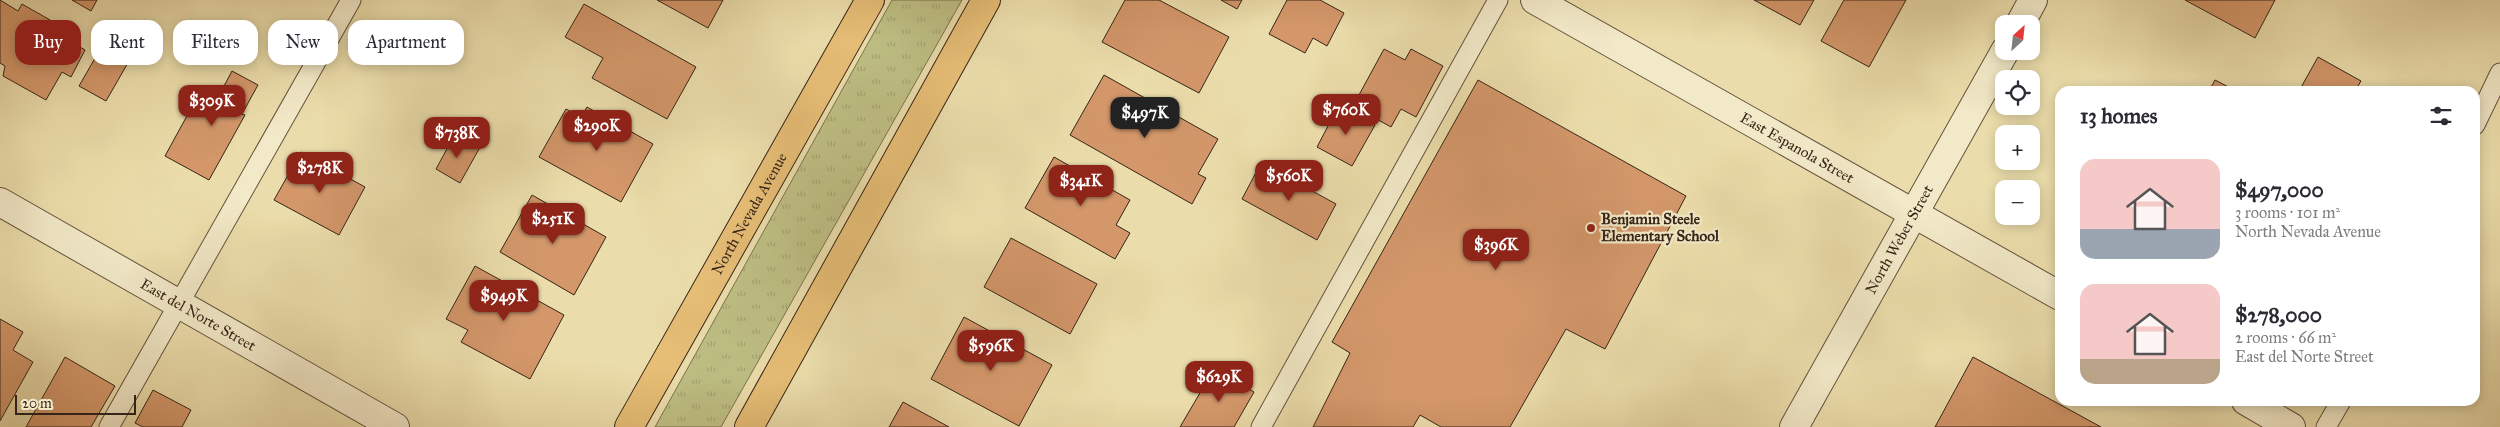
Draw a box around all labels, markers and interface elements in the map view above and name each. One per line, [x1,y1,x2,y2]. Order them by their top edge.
north arrow [1995,15,2040,60]
map controls [1995,15,2040,225]
chip: Buy [15,20,81,65]
chip: Rent [91,20,163,65]
chip: Filters [173,20,258,65]
chip: New [268,20,338,65]
chip: Apartment [348,20,464,65]
button: locate [1995,70,2040,115]
pin: $309K [177,84,247,127]
text: $309K [189,91,235,110]
pin: $760K [1311,94,1381,136]
pin: $497K [1110,96,1180,139]
text: $760K [1323,100,1369,119]
icon: filters [2427,102,2455,130]
text: $497K [1122,103,1169,122]
text: 13 homes [2080,103,2157,129]
street label: East Espanola Street [1737,109,1858,187]
pin: $290K [562,110,632,152]
pin: $738K [422,116,492,159]
text: $290K [574,116,620,135]
text: $738K [435,123,479,142]
button: + [1995,125,2040,170]
street label: North Nevada Avenue [708,150,791,278]
pin: $278K [285,152,355,194]
text: $278K [297,158,343,177]
pin: $560K [1254,160,1324,202]
pin: $341K [1046,164,1116,207]
text: $560K [1266,166,1312,185]
text: $341K [1060,171,1102,190]
text: $497,000 [2235,177,2324,203]
icon: home [2120,179,2180,239]
button: − [1995,180,2040,225]
street label: North Weber Street [1861,181,1937,297]
pin: $251K [518,202,588,245]
text: 3 rooms · 101 m² [2235,203,2340,222]
text: $251K [532,209,574,228]
place label: Benjamin Steele Elementary School [1601,210,1720,246]
marker: Benjamin Steele Elementary School [1585,222,1597,234]
text: North Nevada Avenue [2235,222,2381,241]
pin: $396K [1461,228,1531,271]
text: $396K [1474,235,1518,254]
street label: East del Norte Street [137,275,260,355]
pin: $949K [469,280,539,322]
text: $949K [480,286,528,305]
text: $278,000 [2235,302,2322,328]
icon: home [2120,304,2180,364]
text: 2 rooms · 66 m² [2235,328,2336,347]
pin: $596K [956,330,1026,372]
text: $596K [968,336,1014,355]
text: East del Norte Street [2235,347,2374,366]
pin: $629K [1184,360,1254,403]
text: $629K [1196,367,1242,386]
scale bar [15,392,136,415]
text: 20 m [22,395,52,412]

